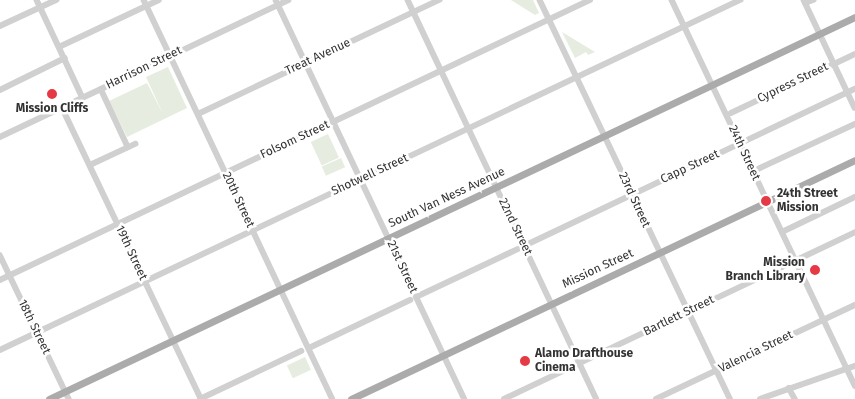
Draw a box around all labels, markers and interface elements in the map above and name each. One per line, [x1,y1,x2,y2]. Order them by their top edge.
street label: Treat Avenue [283,36,353,78]
street label: Harrison Street [104,43,184,93]
street label: Cypress Street [755,60,831,106]
marker: Mission Cliffs [46,88,58,100]
place label: Mission Cliffs [16,102,88,116]
street label: Folsom Street [258,118,332,162]
street label: 24th Street [725,123,763,183]
street label: Capp Street [658,147,722,187]
street label: Shotwell Street [329,151,411,199]
street label: South Van Ness Avenue [386,165,508,231]
street label: 20th Street [219,170,257,230]
street label: 23rd Street [615,170,653,230]
place label: 24th Street Mission [777,187,838,215]
marker: 24th Street Mission [759,194,773,208]
street label: 22nd Street [495,196,535,258]
street label: 19th Street [112,223,150,283]
street label: 21st Street [384,238,420,296]
street label: Mission Street [560,246,636,292]
place label: Mission Branch Library [725,256,805,284]
marker: Mission Branch Library [809,264,821,276]
street label: Bartlett Street [641,293,717,339]
street label: 18th Street [15,297,53,357]
street label: Valencia Street [716,328,796,376]
place label: Alamo Drafthouse Cinema [535,347,633,375]
marker: Alamo Drafthouse Cinema [519,355,531,367]

